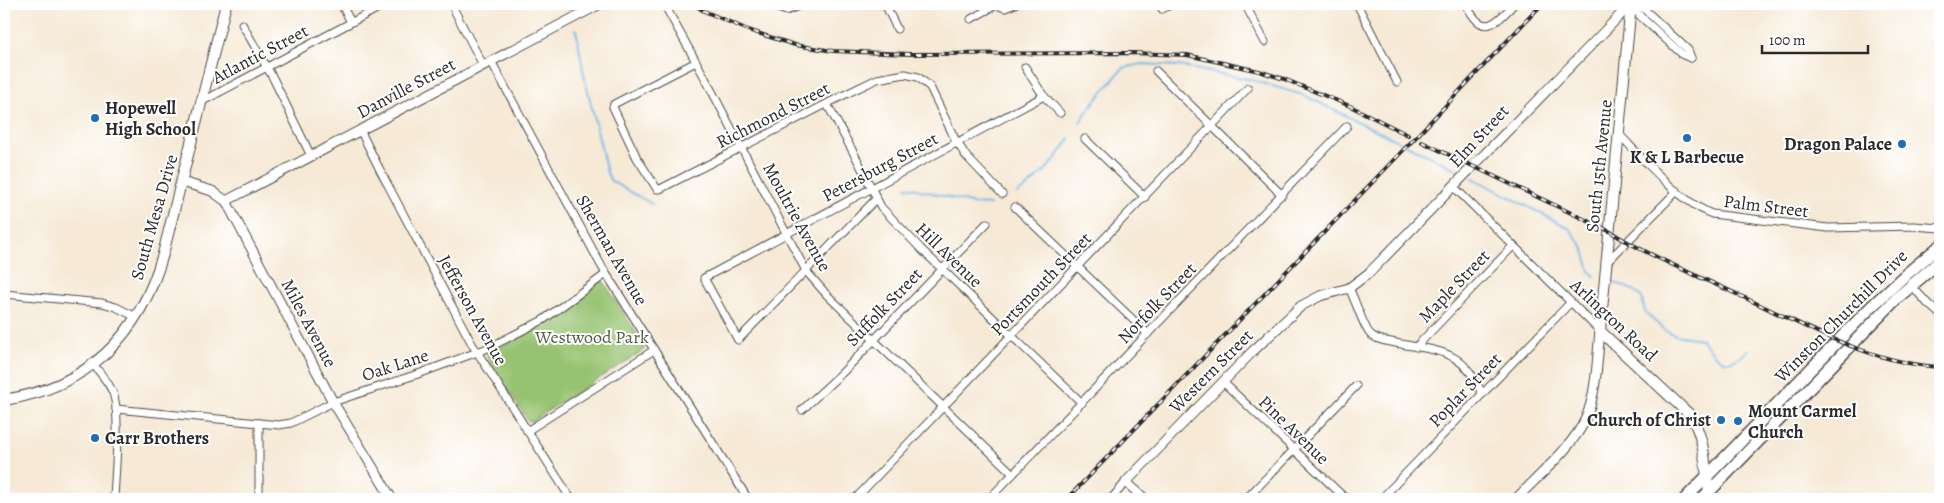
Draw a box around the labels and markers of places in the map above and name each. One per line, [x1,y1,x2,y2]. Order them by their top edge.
place label: Hopewell High School [105,96,196,141]
marker: Hopewell High School [89,112,101,124]
marker: K & L Barbecue [1681,132,1693,144]
place label: Dragon Palace [1784,132,1892,156]
marker: Dragon Palace [1896,138,1908,150]
place label: K & L Barbecue [1630,145,1744,169]
place label: Mount Carmel Church [1748,399,1857,444]
place label: Church of Christ [1587,408,1711,432]
marker: Church of Christ [1715,414,1727,426]
marker: Mount Carmel Church [1732,415,1744,427]
place label: Carr Brothers [105,426,209,450]
marker: Carr Brothers [89,432,101,444]

